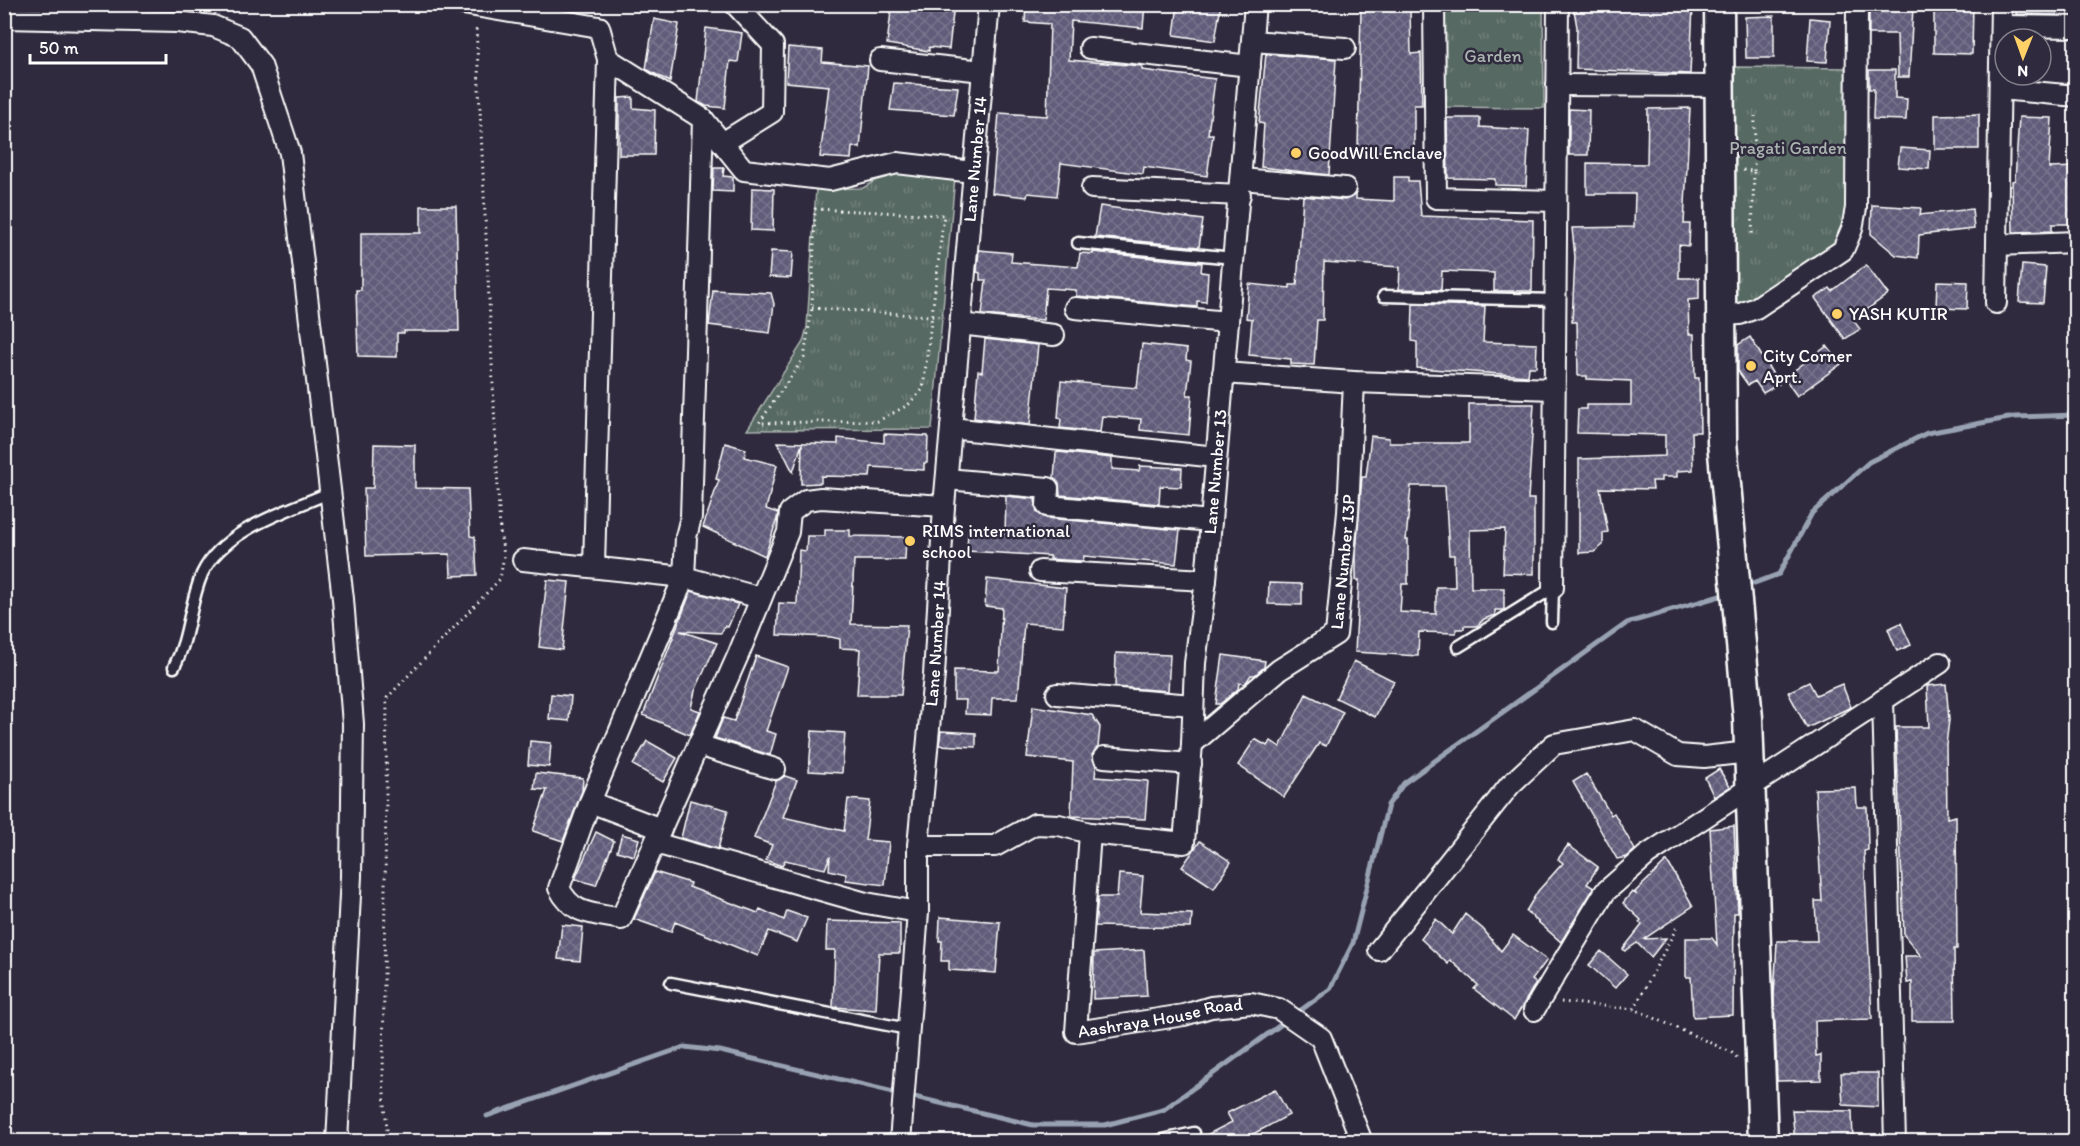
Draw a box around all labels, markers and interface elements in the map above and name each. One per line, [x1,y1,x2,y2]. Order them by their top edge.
scale bar [30,27,166,65]
north arrow [1993,27,2053,87]
text: 50 m [39,37,79,59]
park label: Garden [1464,45,1522,67]
text: N [2017,62,2028,81]
street label: Lane Number 14 [958,95,992,223]
park label: Pragati Garden [1729,137,1847,159]
place label: GoodWill Enclave [1308,142,1442,164]
marker: GoodWill Enclave [1289,146,1303,160]
place label: YASH KUTIR [1849,303,1948,325]
marker: YASH KUTIR [1830,307,1844,321]
place label: City Corner Aprt. [1763,345,1852,388]
marker: City Corner Aprt. [1744,359,1758,373]
street label: Lane Number 13 [1199,408,1232,535]
street label: Lane Number 13P [1325,494,1360,631]
place label: RIMS international school [922,520,1070,563]
marker: RIMS international school [903,534,917,548]
street label: Lane Number 14 [920,580,951,708]
street label: Aashraya House Road [1076,993,1244,1043]

